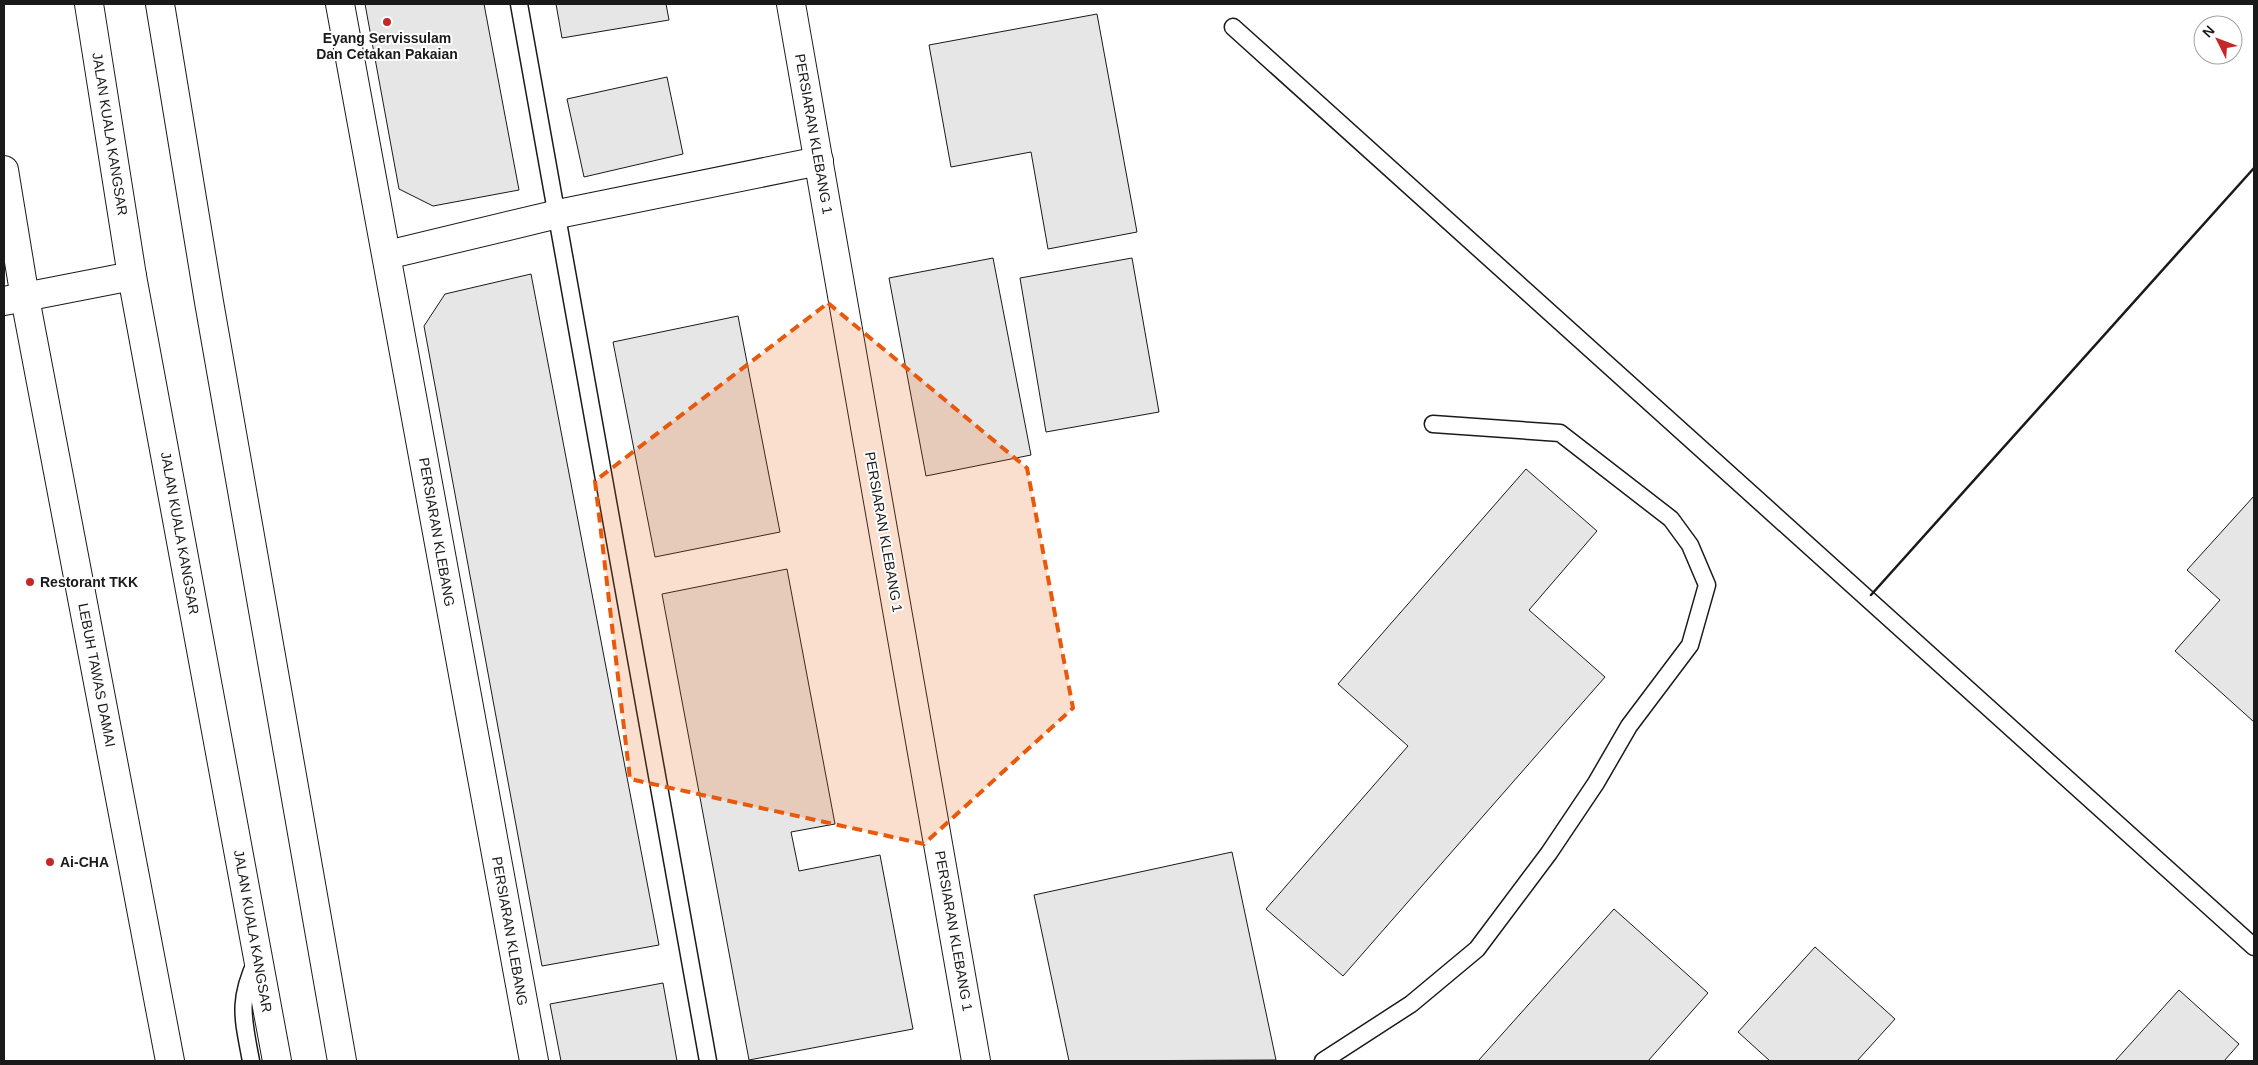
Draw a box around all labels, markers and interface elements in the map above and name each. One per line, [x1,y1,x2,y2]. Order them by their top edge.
north arrow [2193,15,2243,65]
marker: Eyang Servissulam Dan Cetakan Pakaian [381,16,393,28]
text: N [2199,22,2218,40]
place label: Eyang Servissulam Dan Cetakan Pakaian [316,30,458,62]
street label: JALAN KUALA KANGSAR [89,51,131,217]
street label: PERSIARAN KLEBANG 1 [792,53,836,216]
street label: JALAN KUALA KANGSAR [158,450,202,616]
street label: PERSIARAN KLEBANG 1 [862,451,906,614]
street label: PERSIARAN KLEBANG [416,456,458,608]
place label: Restorant TKK [40,574,138,590]
marker: Restorant TKK [24,576,36,588]
street label: LEBUH TAWAS DAMAI [75,602,119,748]
street label: JALAN KUALA KANGSAR [231,848,275,1014]
street label: PERSIARAN KLEBANG 1 [932,850,976,1013]
place label: Ai-CHA [60,854,109,870]
street label: PERSIARAN KLEBANG [489,855,531,1007]
marker: Ai-CHA [44,856,56,868]

